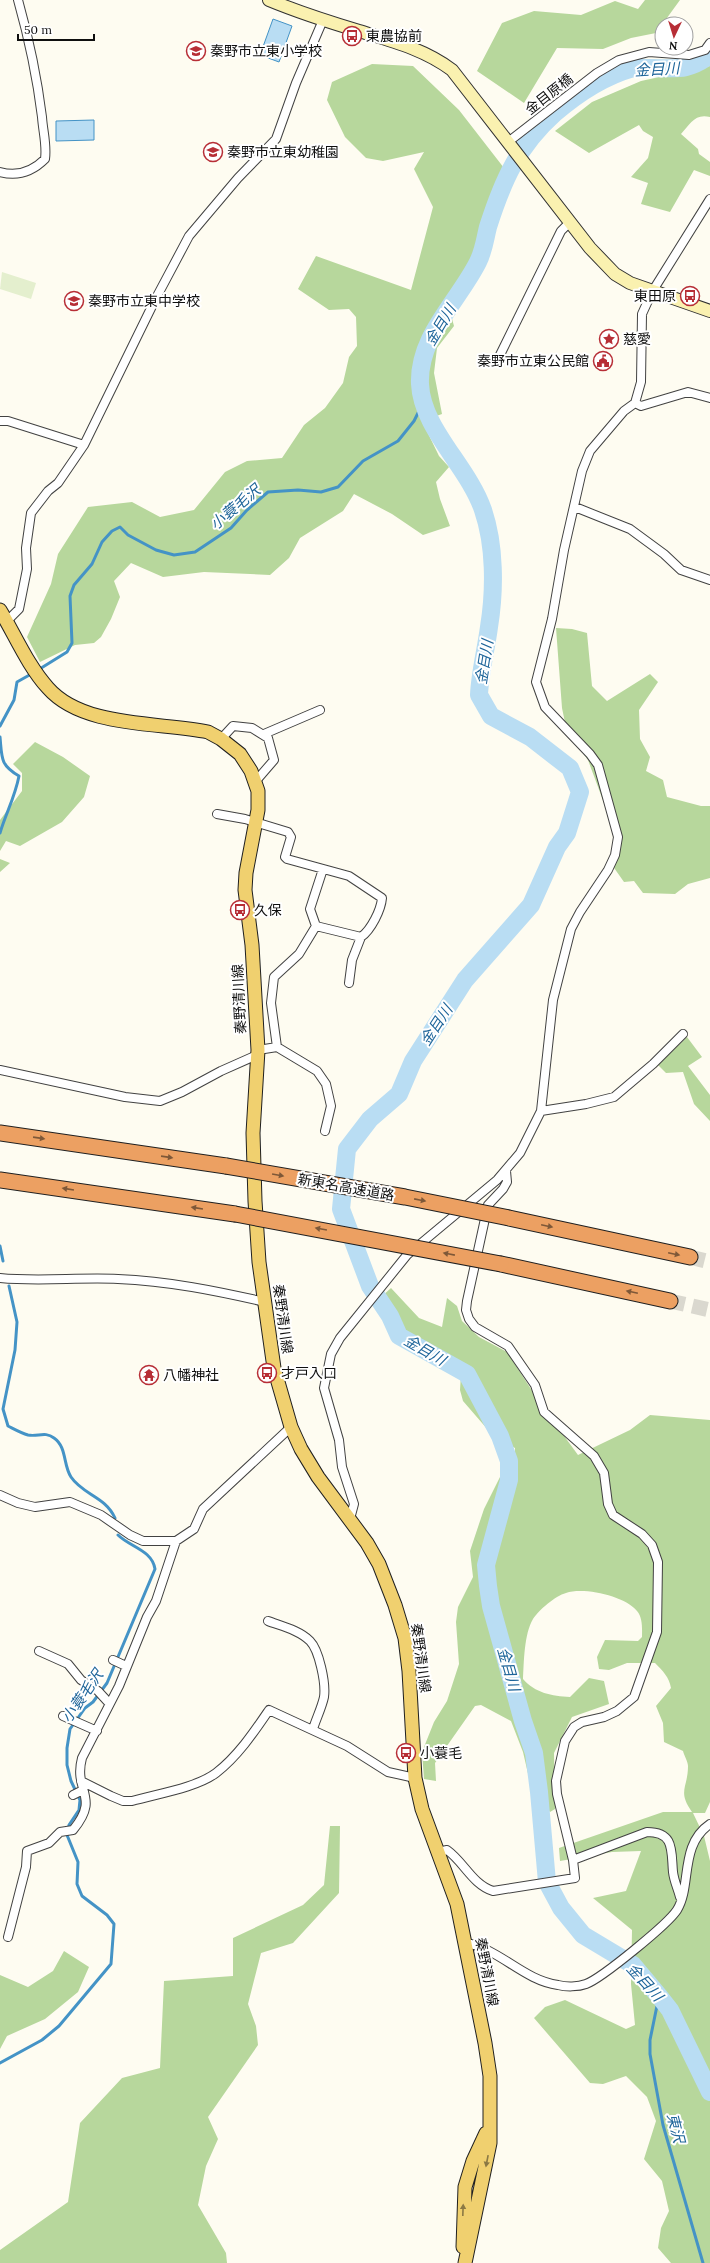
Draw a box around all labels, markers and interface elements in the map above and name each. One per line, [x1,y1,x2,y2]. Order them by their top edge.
scale bar [18,16,94,42]
north arrow [654,16,694,56]
text: 50 m [24,22,52,37]
bus stop icon: 東農協前 [341,25,363,47]
place label: 東農協前 [366,27,422,45]
text: N [668,39,678,53]
school or university icon: 秦野市立東小学校 [185,40,207,62]
place label: 秦野市立東小学校 [210,42,322,60]
water label: 金目川 [634,58,682,80]
street label: 金目原橋 [521,70,577,118]
school or university icon: 秦野市立東幼稚園 [202,141,224,163]
place label: 秦野市立東幼稚園 [227,143,339,161]
bus stop icon: 東田原 [679,285,701,307]
place label: 東田原 [634,287,676,305]
school or university icon: 秦野市立東中学校 [63,290,85,312]
place label: 秦野市立東中学校 [88,292,200,310]
water label: 金目川 [420,299,461,349]
place icon: 慈愛 [598,328,620,350]
place label: 慈愛 [623,330,651,348]
public building icon: 秦野市立東公民館 [592,350,614,372]
place label: 秦野市立東公民館 [477,352,589,370]
water label: 小蓑毛沢 [206,479,266,534]
water label: 金目川 [471,636,497,686]
bus stop icon: 久保 [229,899,251,921]
place label: 久保 [254,901,282,919]
street label: 秦野清川線 [228,964,250,1034]
water label: 金目川 [416,999,457,1049]
one-way arrow [33,1135,45,1141]
one-way arrow [161,1154,173,1160]
street label: 新東名高速道路 [296,1170,396,1204]
one-way arrow [272,1172,284,1178]
one-way arrow [62,1186,74,1192]
one-way arrow [414,1198,426,1204]
one-way arrow [191,1205,203,1211]
one-way arrow [541,1224,553,1230]
one-way arrow [315,1226,327,1232]
one-way arrow [443,1250,455,1256]
one-way arrow [668,1251,680,1257]
street label: 秦野清川線 [269,1283,297,1355]
one-way arrow [625,1289,638,1295]
water label: 金目川 [401,1331,451,1370]
bus stop icon: 才戸入口 [256,1362,278,1384]
temple icon: 八幡神社 [138,1364,160,1386]
place label: 才戸入口 [281,1364,337,1382]
place label: 八幡神社 [163,1366,219,1384]
street label: 秦野清川線 [407,1622,435,1694]
water label: 金目川 [494,1645,525,1695]
water label: 小蓑毛沢 [57,1664,108,1726]
bus stop icon: 小蓑毛 [395,1742,417,1764]
place label: 小蓑毛 [420,1744,462,1762]
street label: 秦野清川線 [471,1936,503,2008]
water label: 金目川 [623,1959,668,2007]
water label: 東沢 [663,2111,689,2147]
one-way arrow [484,2155,490,2167]
one-way arrow [460,2203,466,2216]

